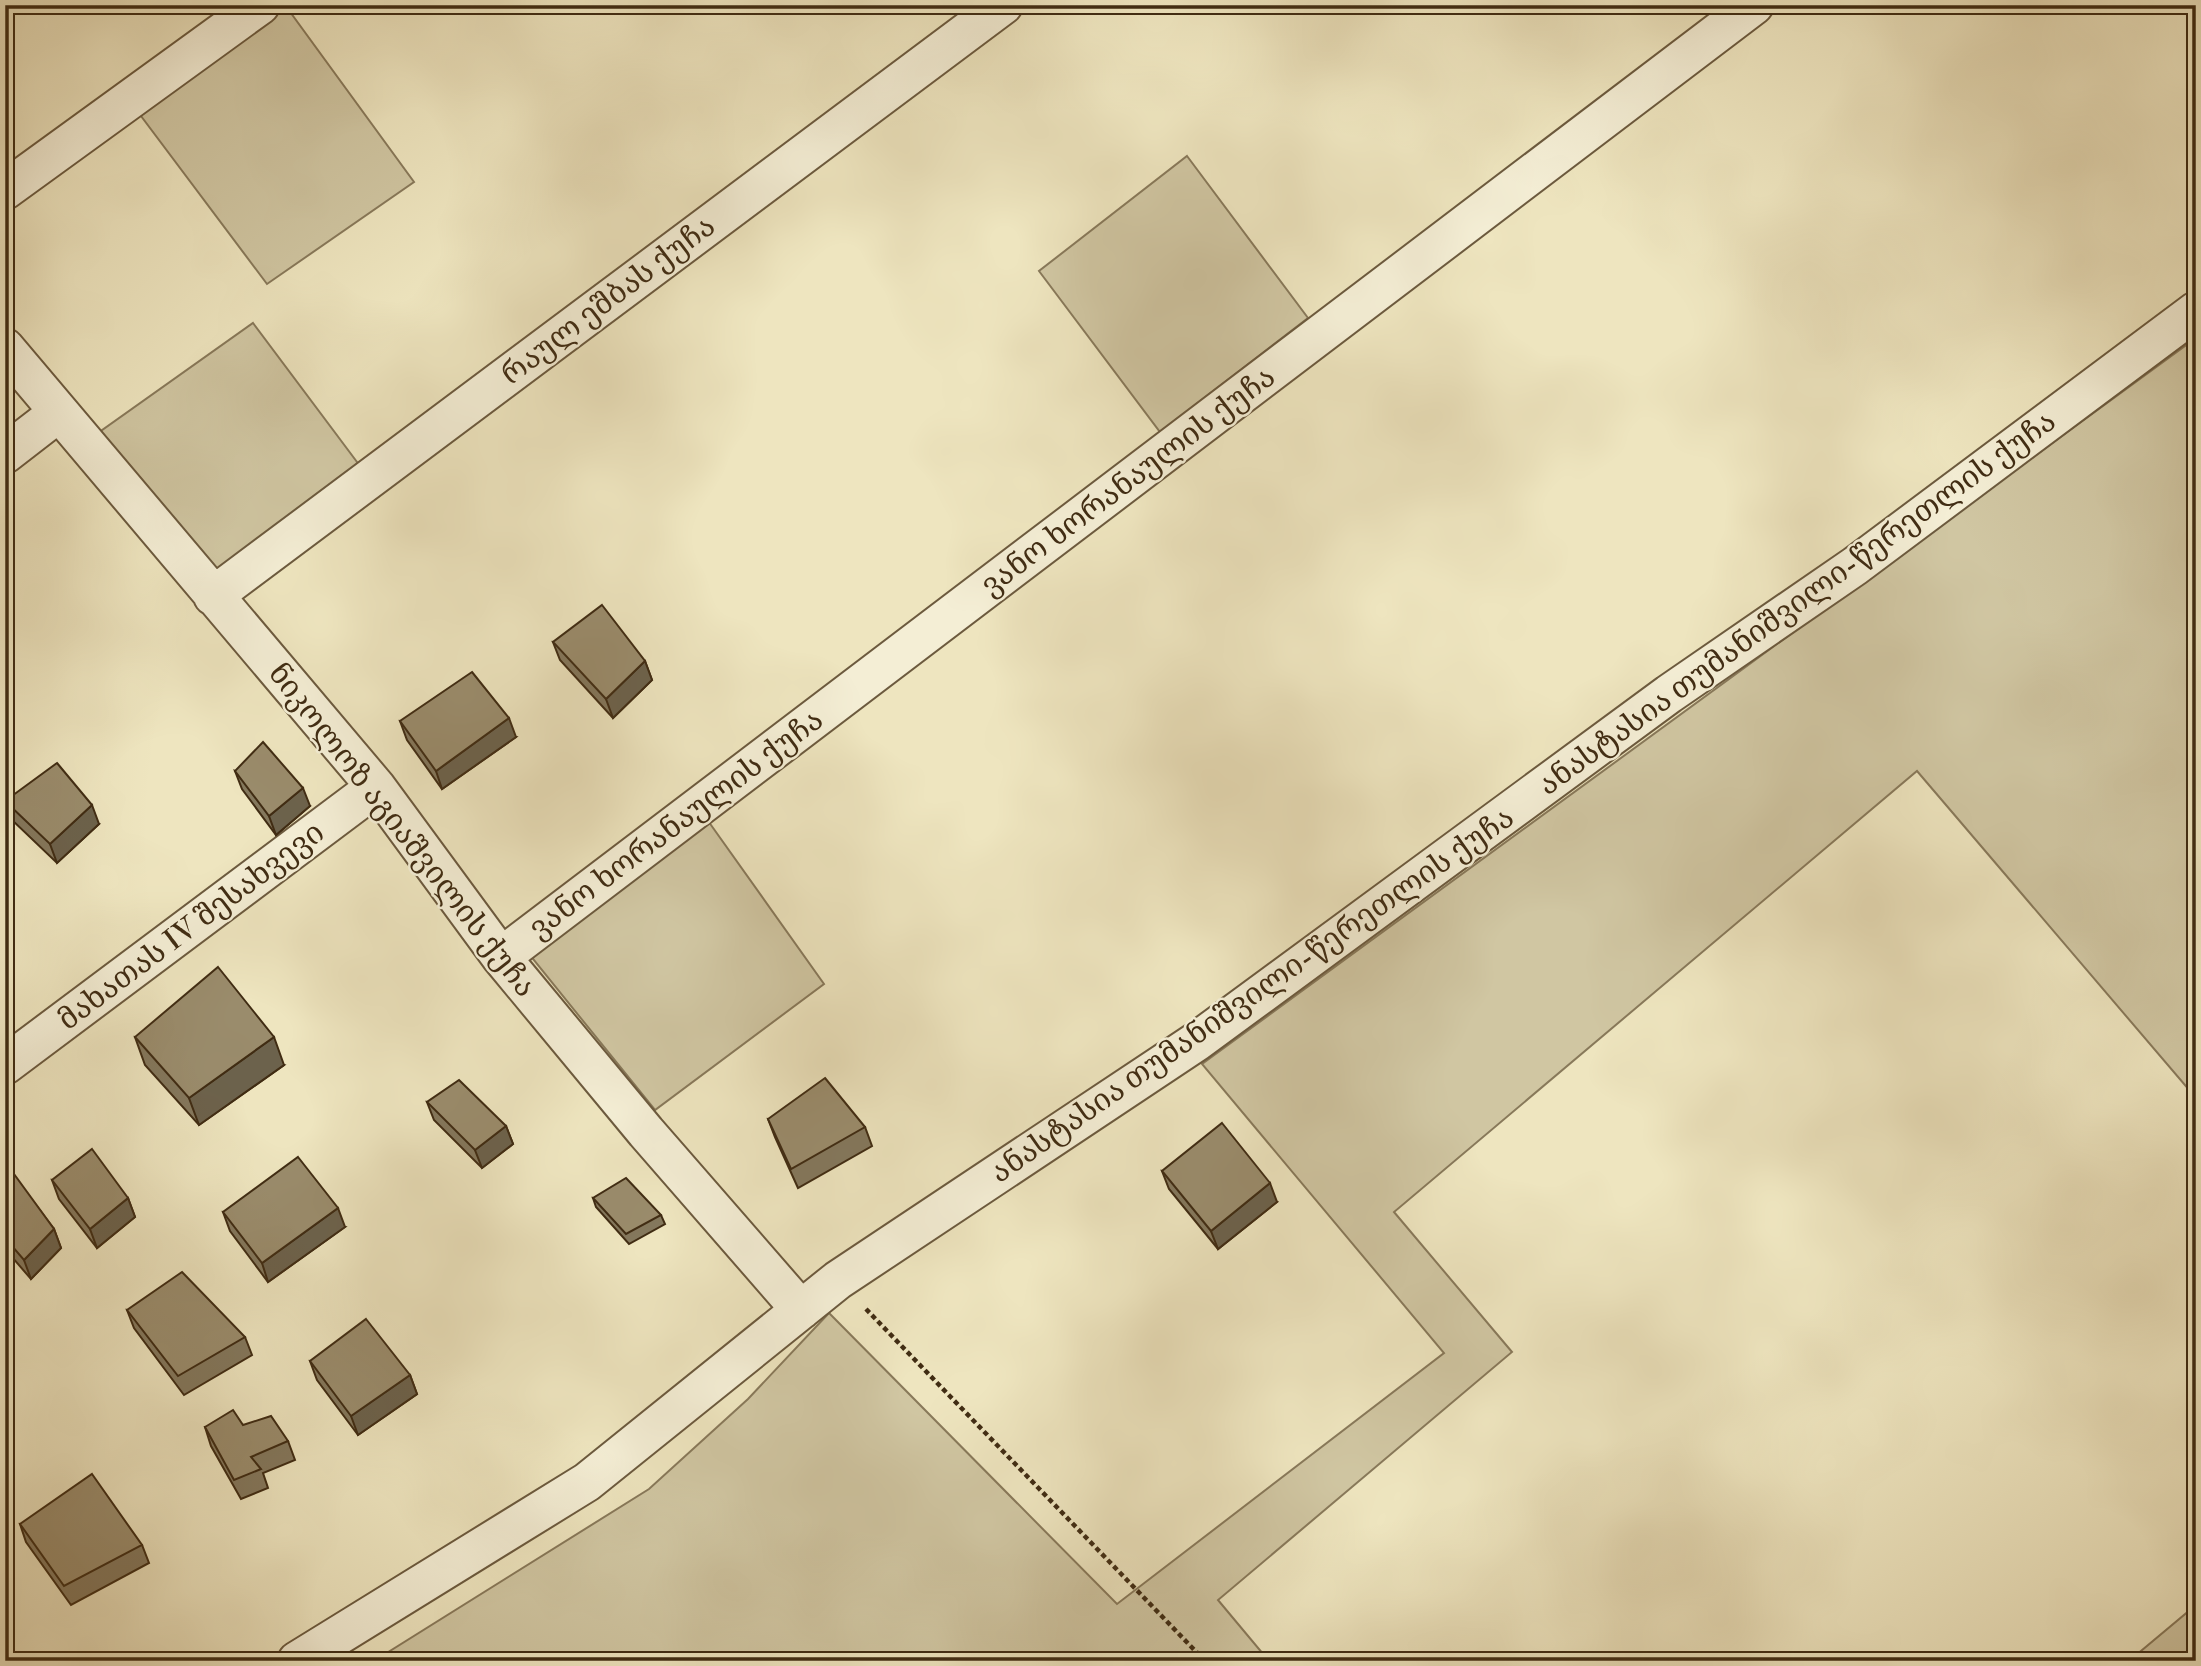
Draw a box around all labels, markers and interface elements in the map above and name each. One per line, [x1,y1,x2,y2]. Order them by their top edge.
street label: რაულ ეშბას ქუჩა [494,207,722,393]
street label: ვანო ხორანაულის ქუჩა [973,358,1283,604]
street label: ანასტასია თუმანიშვილი-წერეთლის ქუჩა [1531,403,2063,803]
street label: ნიკოლოზ აგიაშვილის ქუჩა [260,656,544,1004]
street label: ვანო ხორანაულის ქუჩა [521,701,831,947]
street label: ანასტასია თუმანიშვილი-წერეთლის ქუჩა [983,799,1521,1191]
street label: მახათას IV შესახვევი [51,814,331,1038]

